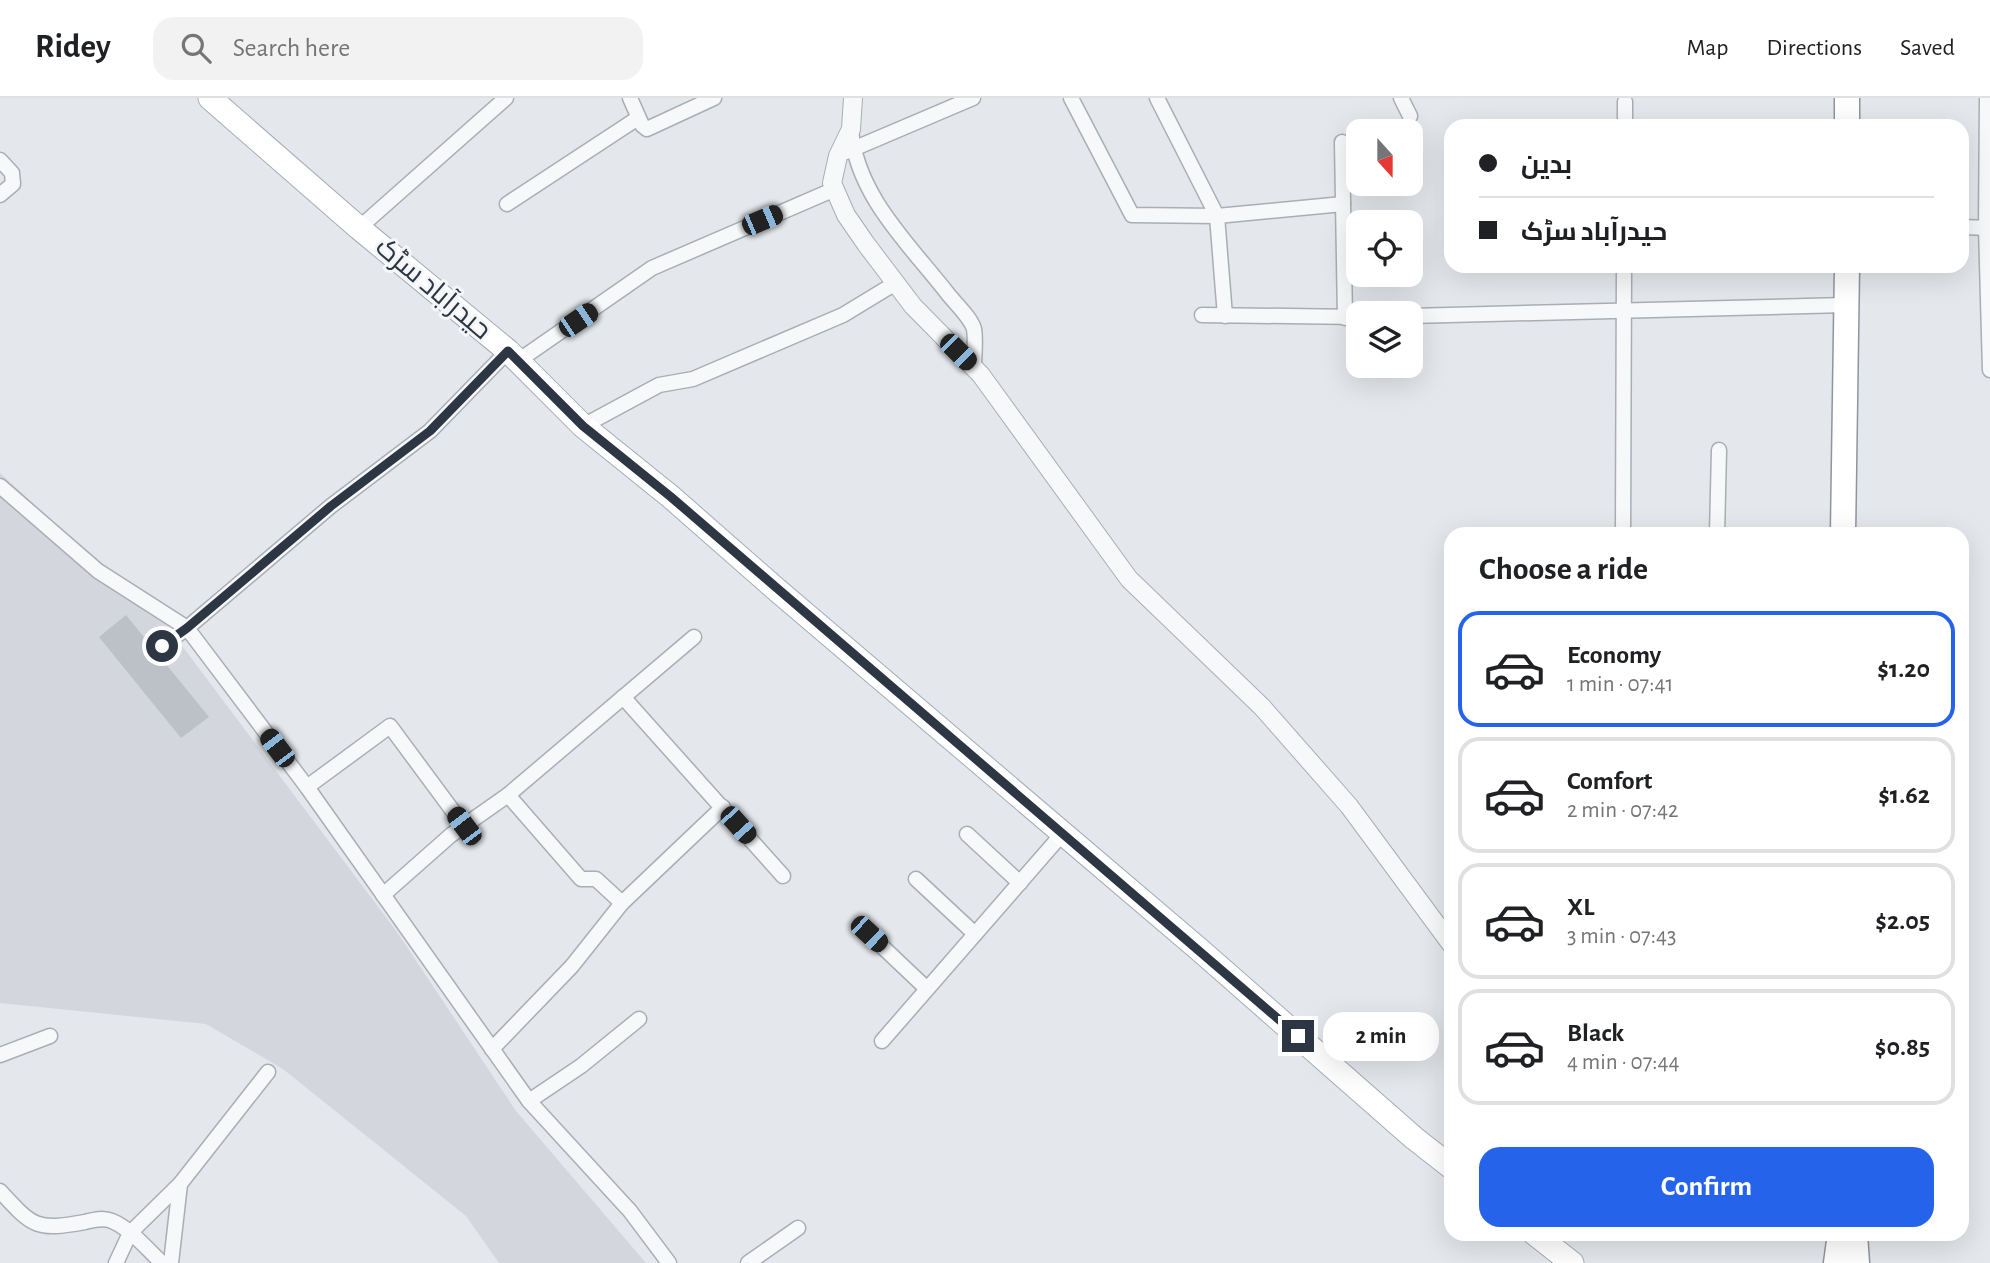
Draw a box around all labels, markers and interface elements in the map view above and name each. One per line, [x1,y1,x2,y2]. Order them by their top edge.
search box [153,17,643,80]
icon: search [177,29,215,67]
text: Ridey [35,31,111,64]
text: Search here [233,35,350,61]
text: Map [1686,36,1728,60]
text: Directions [1766,36,1862,60]
text: Saved [1900,36,1955,60]
north arrow [1346,119,1423,196]
map controls [1346,119,1423,378]
text: بدين [1521,152,1572,178]
car [739,202,786,238]
button: locate [1346,210,1423,287]
text: حیدرآباد سڑک [1521,219,1667,245]
street label: حیدرآباد سڑک [370,231,498,345]
car [555,300,602,340]
button: layers [1346,301,1423,378]
car [936,330,981,374]
text: Choose a ride [1479,553,1648,585]
route start [146,630,178,662]
icon: car [1483,638,1546,701]
text: Economy [1567,642,1661,668]
text: $1.20 [1877,656,1930,682]
text: 1 min · 07:41 [1567,673,1673,696]
car [256,725,299,771]
icon: car [1483,764,1546,827]
text: Comfort [1567,768,1652,794]
text: $1.62 [1878,782,1930,808]
text: 2 min · 07:42 [1567,799,1678,822]
car [717,802,760,848]
car [443,803,486,849]
icon: car [1483,890,1546,953]
text: XL [1567,894,1594,920]
text: $2.05 [1875,908,1930,934]
car [847,912,892,956]
text: 3 min · 07:43 [1567,925,1677,948]
callout: 2 min [1322,1012,1438,1060]
icon: car [1483,1016,1546,1079]
route end [1282,1020,1314,1052]
text: Black [1567,1020,1624,1046]
text: 2 min [1355,1025,1407,1048]
text: $0.85 [1875,1034,1930,1060]
text: 4 min · 07:44 [1567,1051,1680,1074]
button: Confirm [1479,1147,1934,1227]

